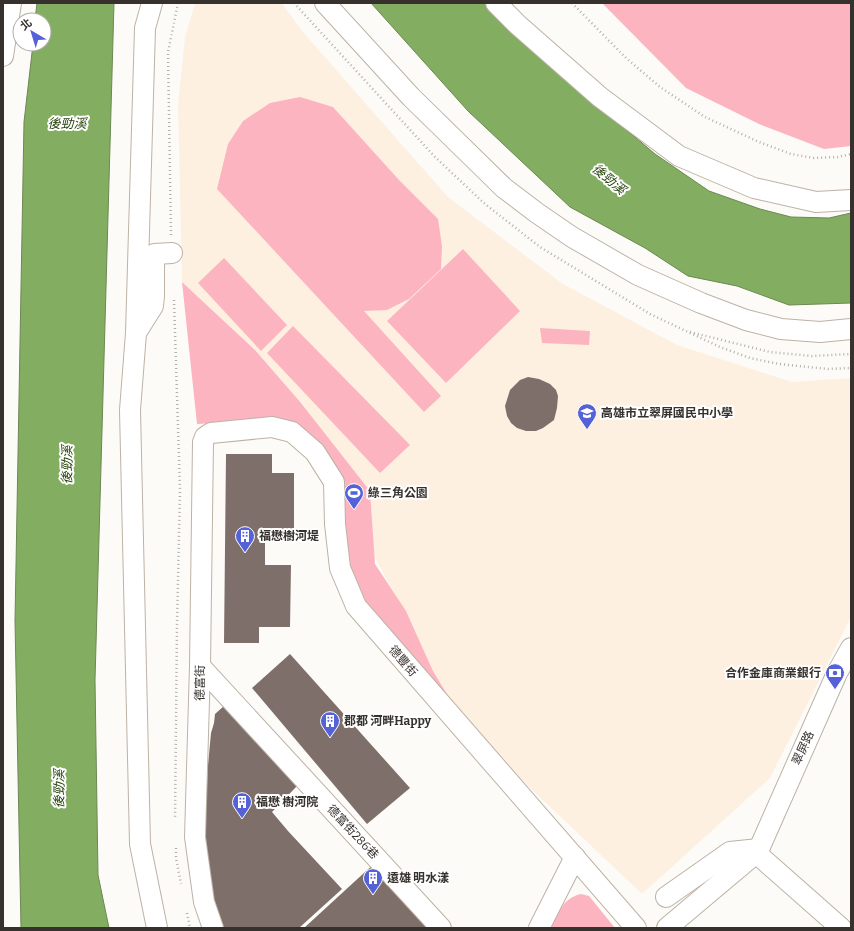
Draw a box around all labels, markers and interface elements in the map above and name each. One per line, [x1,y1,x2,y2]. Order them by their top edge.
north arrow [12,12,52,52]
text: 北 [18,16,34,33]
water label: 後勁溪 [47,116,88,131]
water label: 後勁溪 [589,161,630,199]
school or university icon: 高雄市立翠屏國民中小學 [576,402,598,430]
place label: 高雄市立翠屏國民中小學 [601,406,733,420]
water label: 後勁溪 [59,443,75,485]
sports icon: 綠三角公園 [343,482,365,510]
place label: 綠三角公園 [368,486,428,500]
building icon: 福懋樹河堤 [234,525,256,553]
place label: 福懋樹河堤 [259,529,319,543]
street label: 德豐街 [386,643,420,679]
bank icon: 合作金庫商業銀行 [824,662,846,690]
street label: 德富街 [193,665,207,701]
place label: 合作金庫商業銀行 [725,666,821,680]
building icon: 郡都 河畔Happy [319,710,341,738]
place label: 郡都 河畔Happy [344,714,432,728]
street label: 翠屏路 [789,729,817,767]
water label: 後勁溪 [51,767,67,809]
building icon: 福懋 樹河院 [231,791,253,819]
place label: 福懋 樹河院 [256,795,318,809]
street label: 德富街286巷 [324,802,382,862]
building icon: 遠雄 明水漾 [362,867,384,895]
place label: 遠雄 明水漾 [387,871,449,885]

